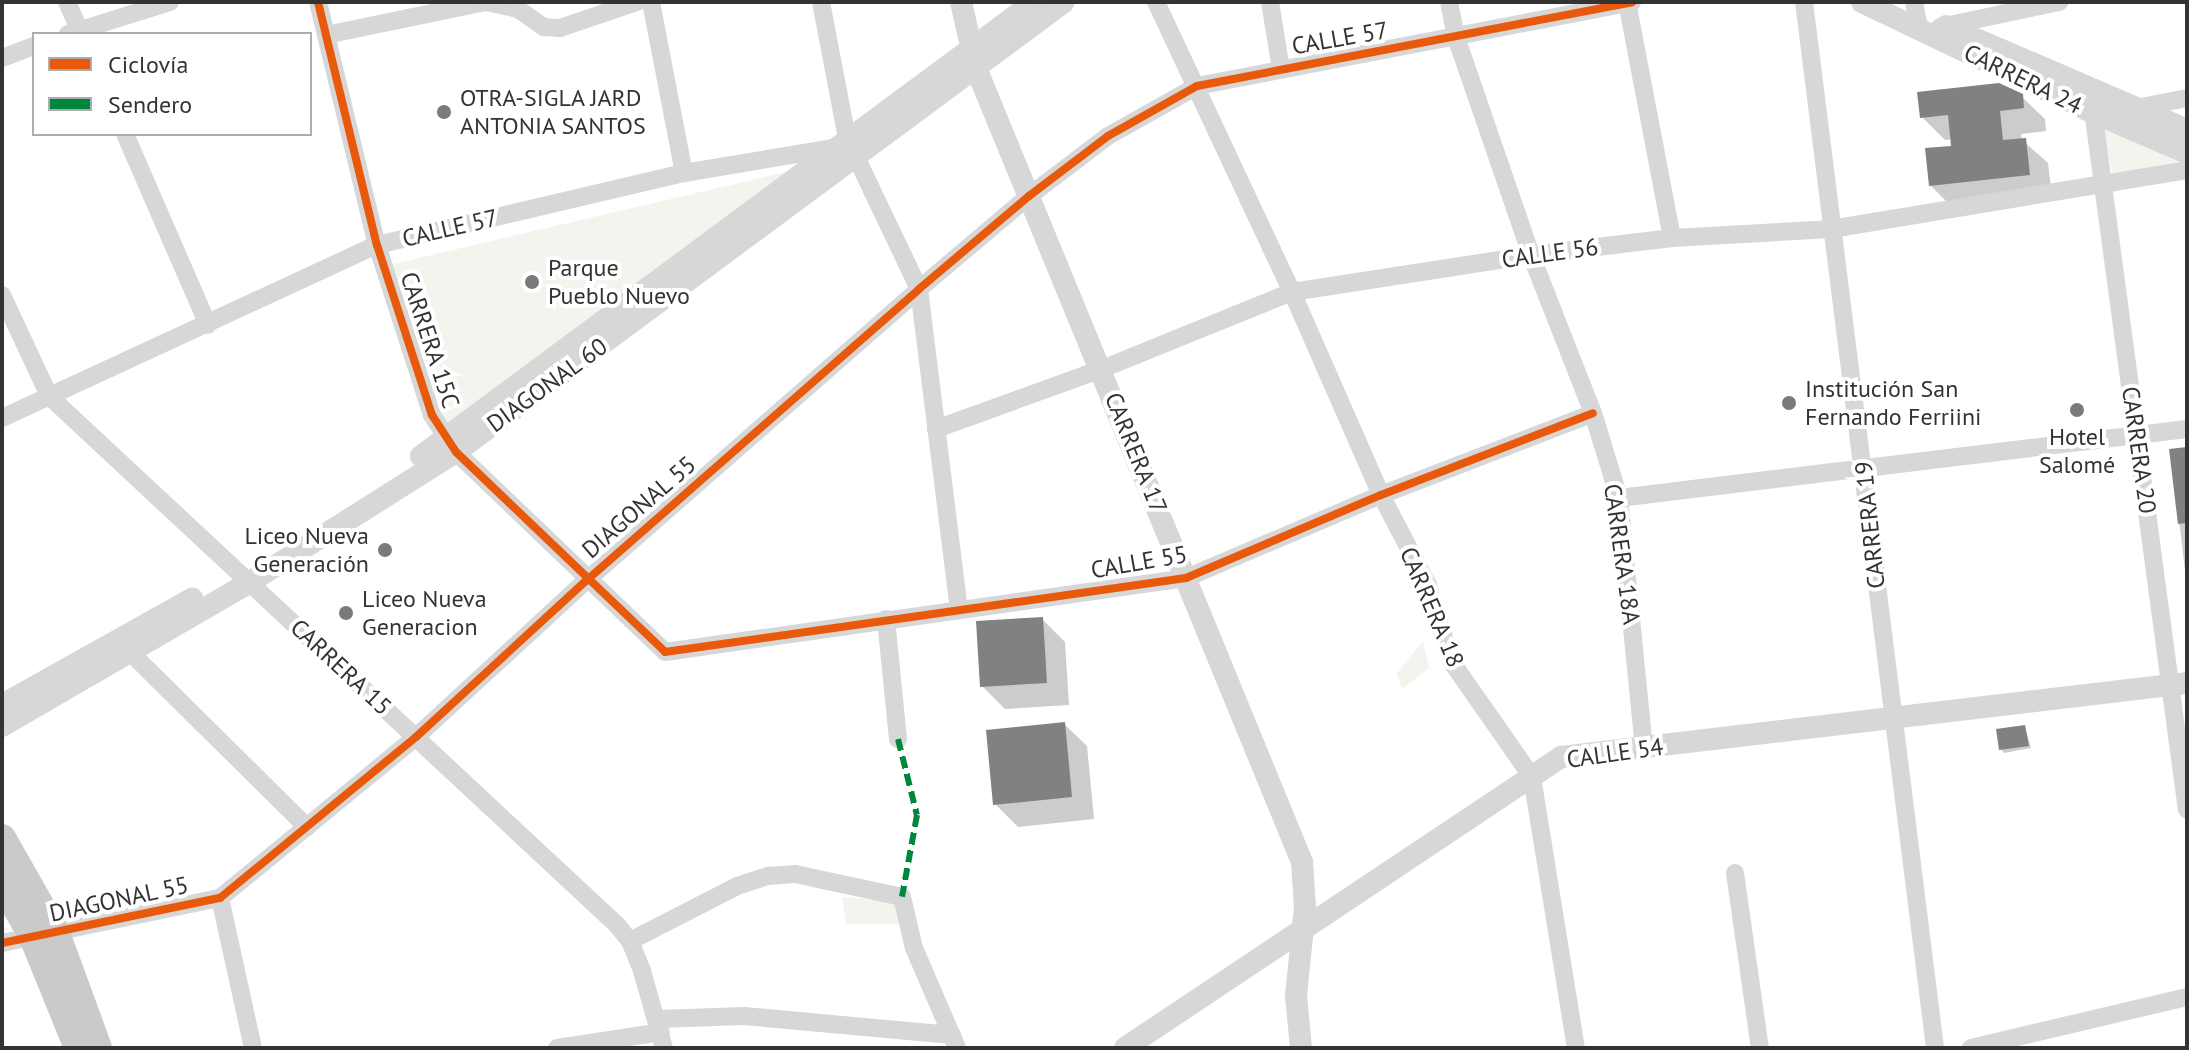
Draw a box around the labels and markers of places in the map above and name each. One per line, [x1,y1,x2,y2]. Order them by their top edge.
place label: OTRA-SIGLA JARD ANTONIA SANTOS [460,84,647,140]
marker: OTRA-SIGLA JARD ANTONIA SANTOS [435,103,453,121]
place label: Parque Pueblo Nuevo [548,254,690,310]
marker: Parque Pueblo Nuevo [523,273,541,291]
place label: Institución San Fernando Ferriini [1805,375,1981,431]
marker: Institución San Fernando Ferriini [1780,394,1798,412]
marker: Hotel Salomé [2068,401,2086,419]
place label: Hotel Salomé [2039,423,2115,479]
place label: Liceo Nueva Generación [244,522,369,578]
marker: Liceo Nueva Generación [376,541,394,559]
place label: Liceo Nueva Generacion [362,585,487,641]
marker: Liceo Nueva Generacion [337,604,355,622]

